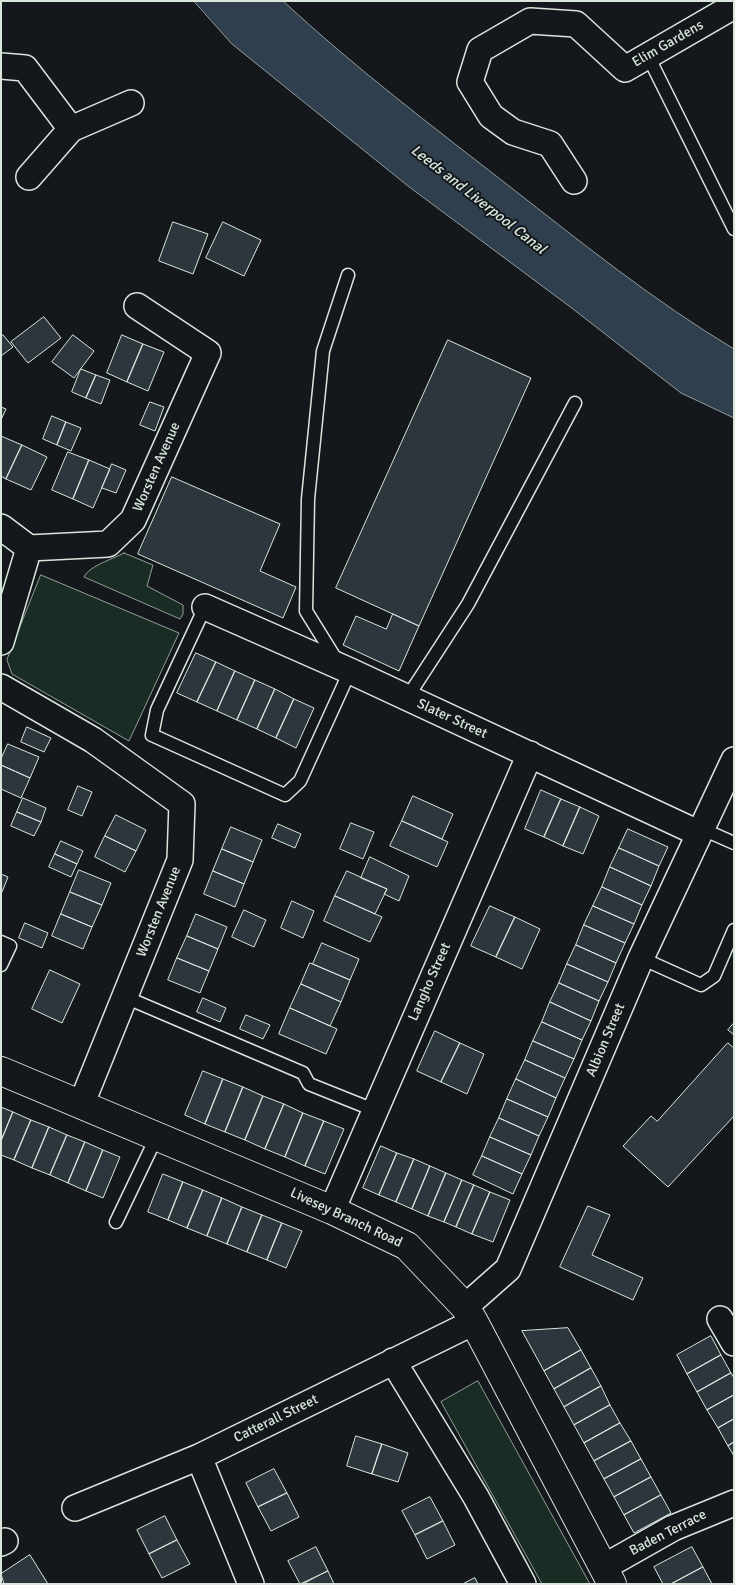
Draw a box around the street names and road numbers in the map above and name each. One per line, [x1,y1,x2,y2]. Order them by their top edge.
street label: Elim Gardens [629,17,707,71]
street label: Worsten Avenue [130,420,184,514]
street label: Slater Street [414,695,490,743]
street label: Worsten Avenue [133,864,185,960]
street label: Langho Street [405,940,455,1024]
street label: Albion Street [583,1001,629,1079]
street label: Livesey Branch Road [287,1185,405,1251]
street label: Catterall Street [231,1391,321,1447]
street label: Baden Terrace [627,1506,709,1560]

